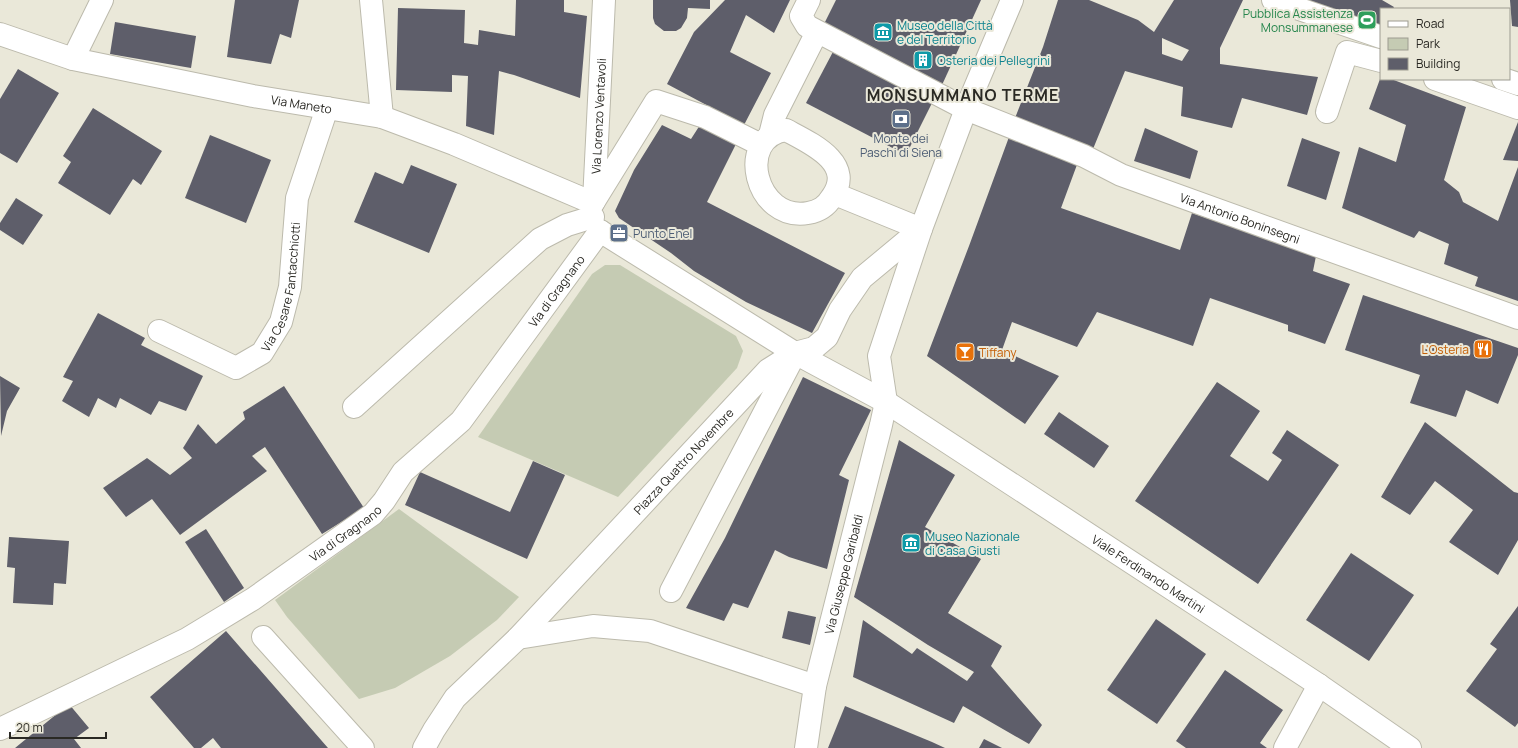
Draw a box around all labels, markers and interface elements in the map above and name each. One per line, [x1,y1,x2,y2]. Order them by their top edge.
place label: Pubblica Assistenza Monsummanese [1243,5,1353,36]
legend [1380,8,1510,80]
sports icon: Pubblica Assistenza Monsummanese [1356,9,1378,31]
text: Road [1416,15,1444,32]
place label: Museo della Città e del Territorio [897,17,993,48]
museum icon: Museo della Città e del Territorio [872,21,894,43]
text: Park [1416,35,1441,52]
building icon: Osteria dei Pellegrini [912,49,934,71]
place label: Osteria dei Pellegrini [937,52,1050,69]
text: Building [1416,55,1460,72]
street label: Via Lorenzo Ventavoli [587,58,610,175]
district label: MONSUMMANO TERME [867,84,1059,106]
street label: Via Maneto [270,91,333,117]
bank icon: Monte dei Paschi di Siena [890,108,912,130]
place label: Monte dei Paschi di Siena [860,130,942,161]
street label: Via Antonio Boninsegni [1177,188,1303,247]
street label: Via Cesare Fantacchiotti [257,221,304,354]
office icon: Punto Enel [608,222,630,244]
place label: Punto Enel [633,225,692,242]
street label: Via di Gragnano [524,251,588,330]
restaurant icon: L'Osteria [1472,338,1494,360]
bar icon: Tiffany [954,341,976,363]
place label: L'Osteria [1421,341,1469,358]
place label: Tiffany [979,344,1017,361]
street label: Piazza Quattro Novembre [629,404,737,518]
street label: Via di Gragnano [306,502,385,565]
street label: Via Giuseppe Garibaldi [820,512,867,636]
place label: Museo Nazionale di Casa Giusti [925,528,1020,559]
street label: Viale Ferdinando Martini [1089,530,1208,617]
museum icon: Museo Nazionale di Casa Giusti [900,532,922,554]
scale bar [10,714,106,740]
text: 20 m [16,719,43,736]

